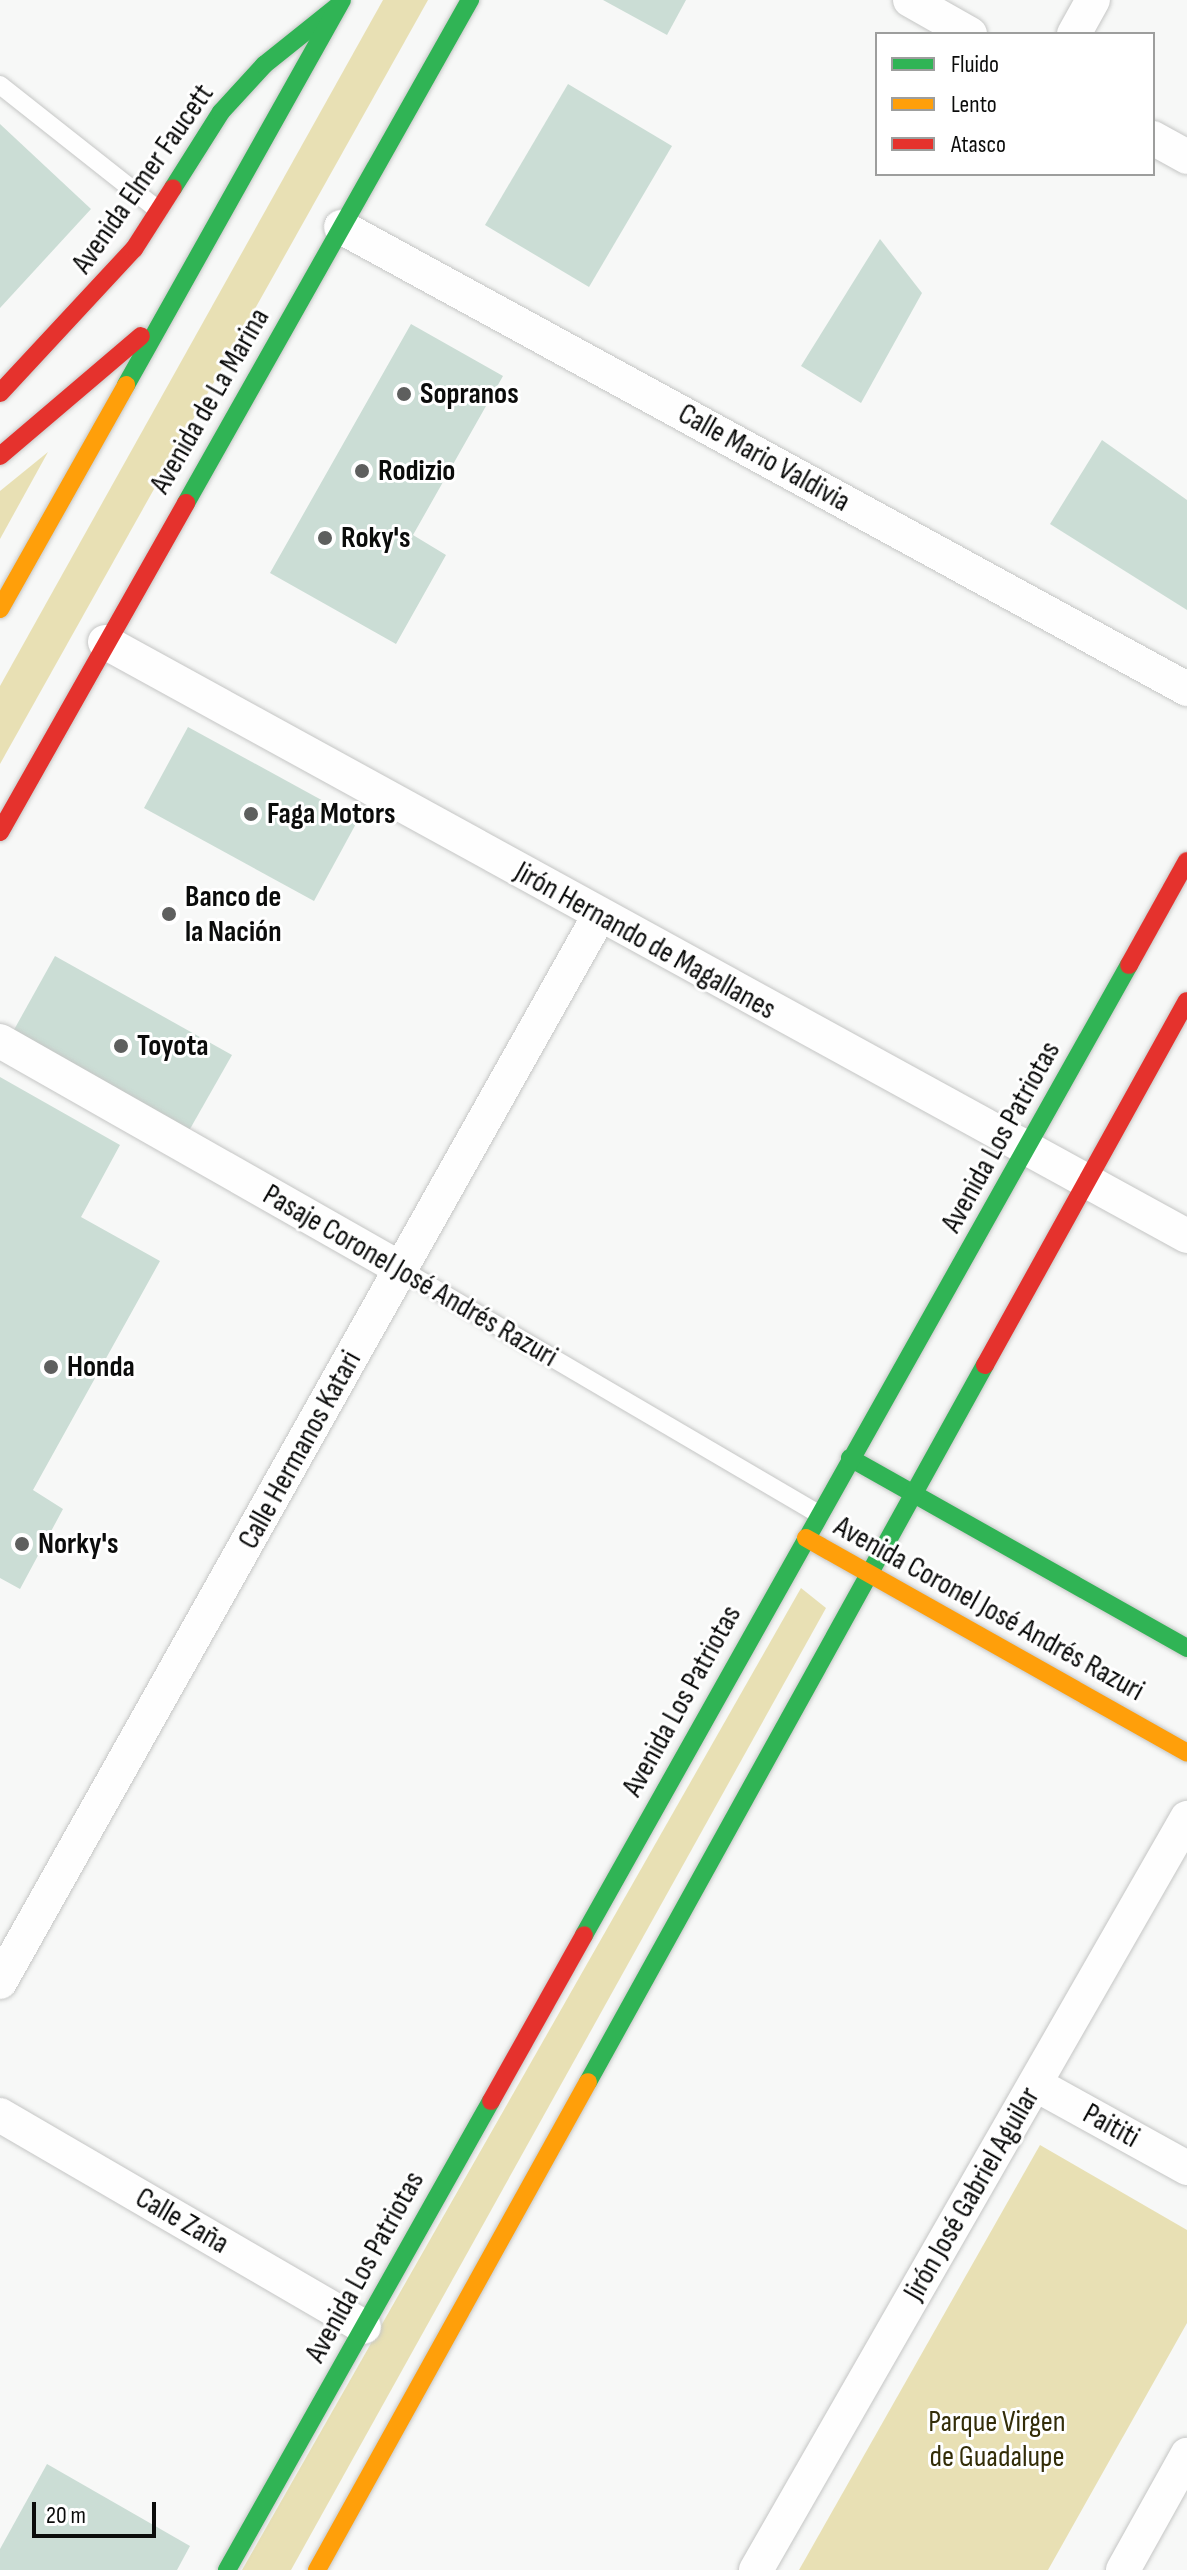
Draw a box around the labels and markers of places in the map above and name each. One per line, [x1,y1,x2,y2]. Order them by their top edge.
place label: Sopranos [420,376,519,412]
marker: Sopranos [395,385,413,403]
place label: Rodizio [378,453,455,489]
marker: Rodizio [353,462,371,480]
place label: Roky's [341,520,411,556]
marker: Roky's [316,529,334,547]
place label: Faga Motors [267,796,395,832]
marker: Faga Motors [242,805,260,823]
place label: Banco de la Nación [185,879,281,950]
marker: Banco de la Nación [160,905,178,923]
place label: Toyota [137,1028,209,1064]
marker: Toyota [112,1037,130,1055]
place label: Honda [67,1349,135,1385]
marker: Honda [42,1358,60,1376]
place label: Norky's [38,1526,118,1562]
marker: Norky's [13,1535,31,1553]

